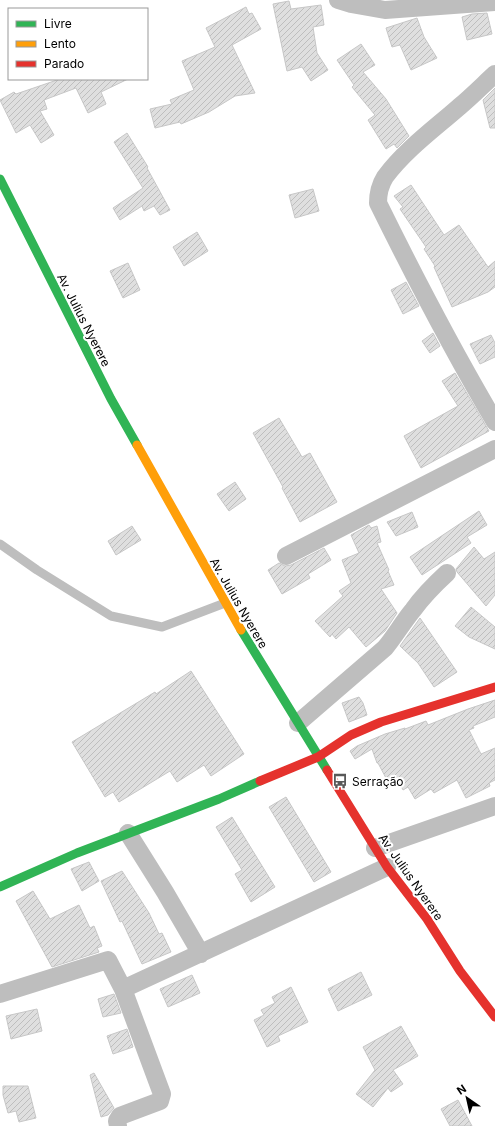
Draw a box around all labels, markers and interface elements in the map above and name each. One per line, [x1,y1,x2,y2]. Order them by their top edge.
legend [8,8,148,80]
text: Livre [44,16,72,31]
text: Lento [44,36,76,51]
text: Parado [44,56,84,71]
street label: Av. Julius Nyerere [54,271,114,369]
street label: Av. Julius Nyerere [207,555,271,651]
bus stop icon: Serração [331,772,349,790]
place label: Serração [352,774,404,789]
street label: Av. Julius Nyerere [376,831,446,923]
north arrow [447,1078,487,1118]
text: N [454,1082,469,1098]

